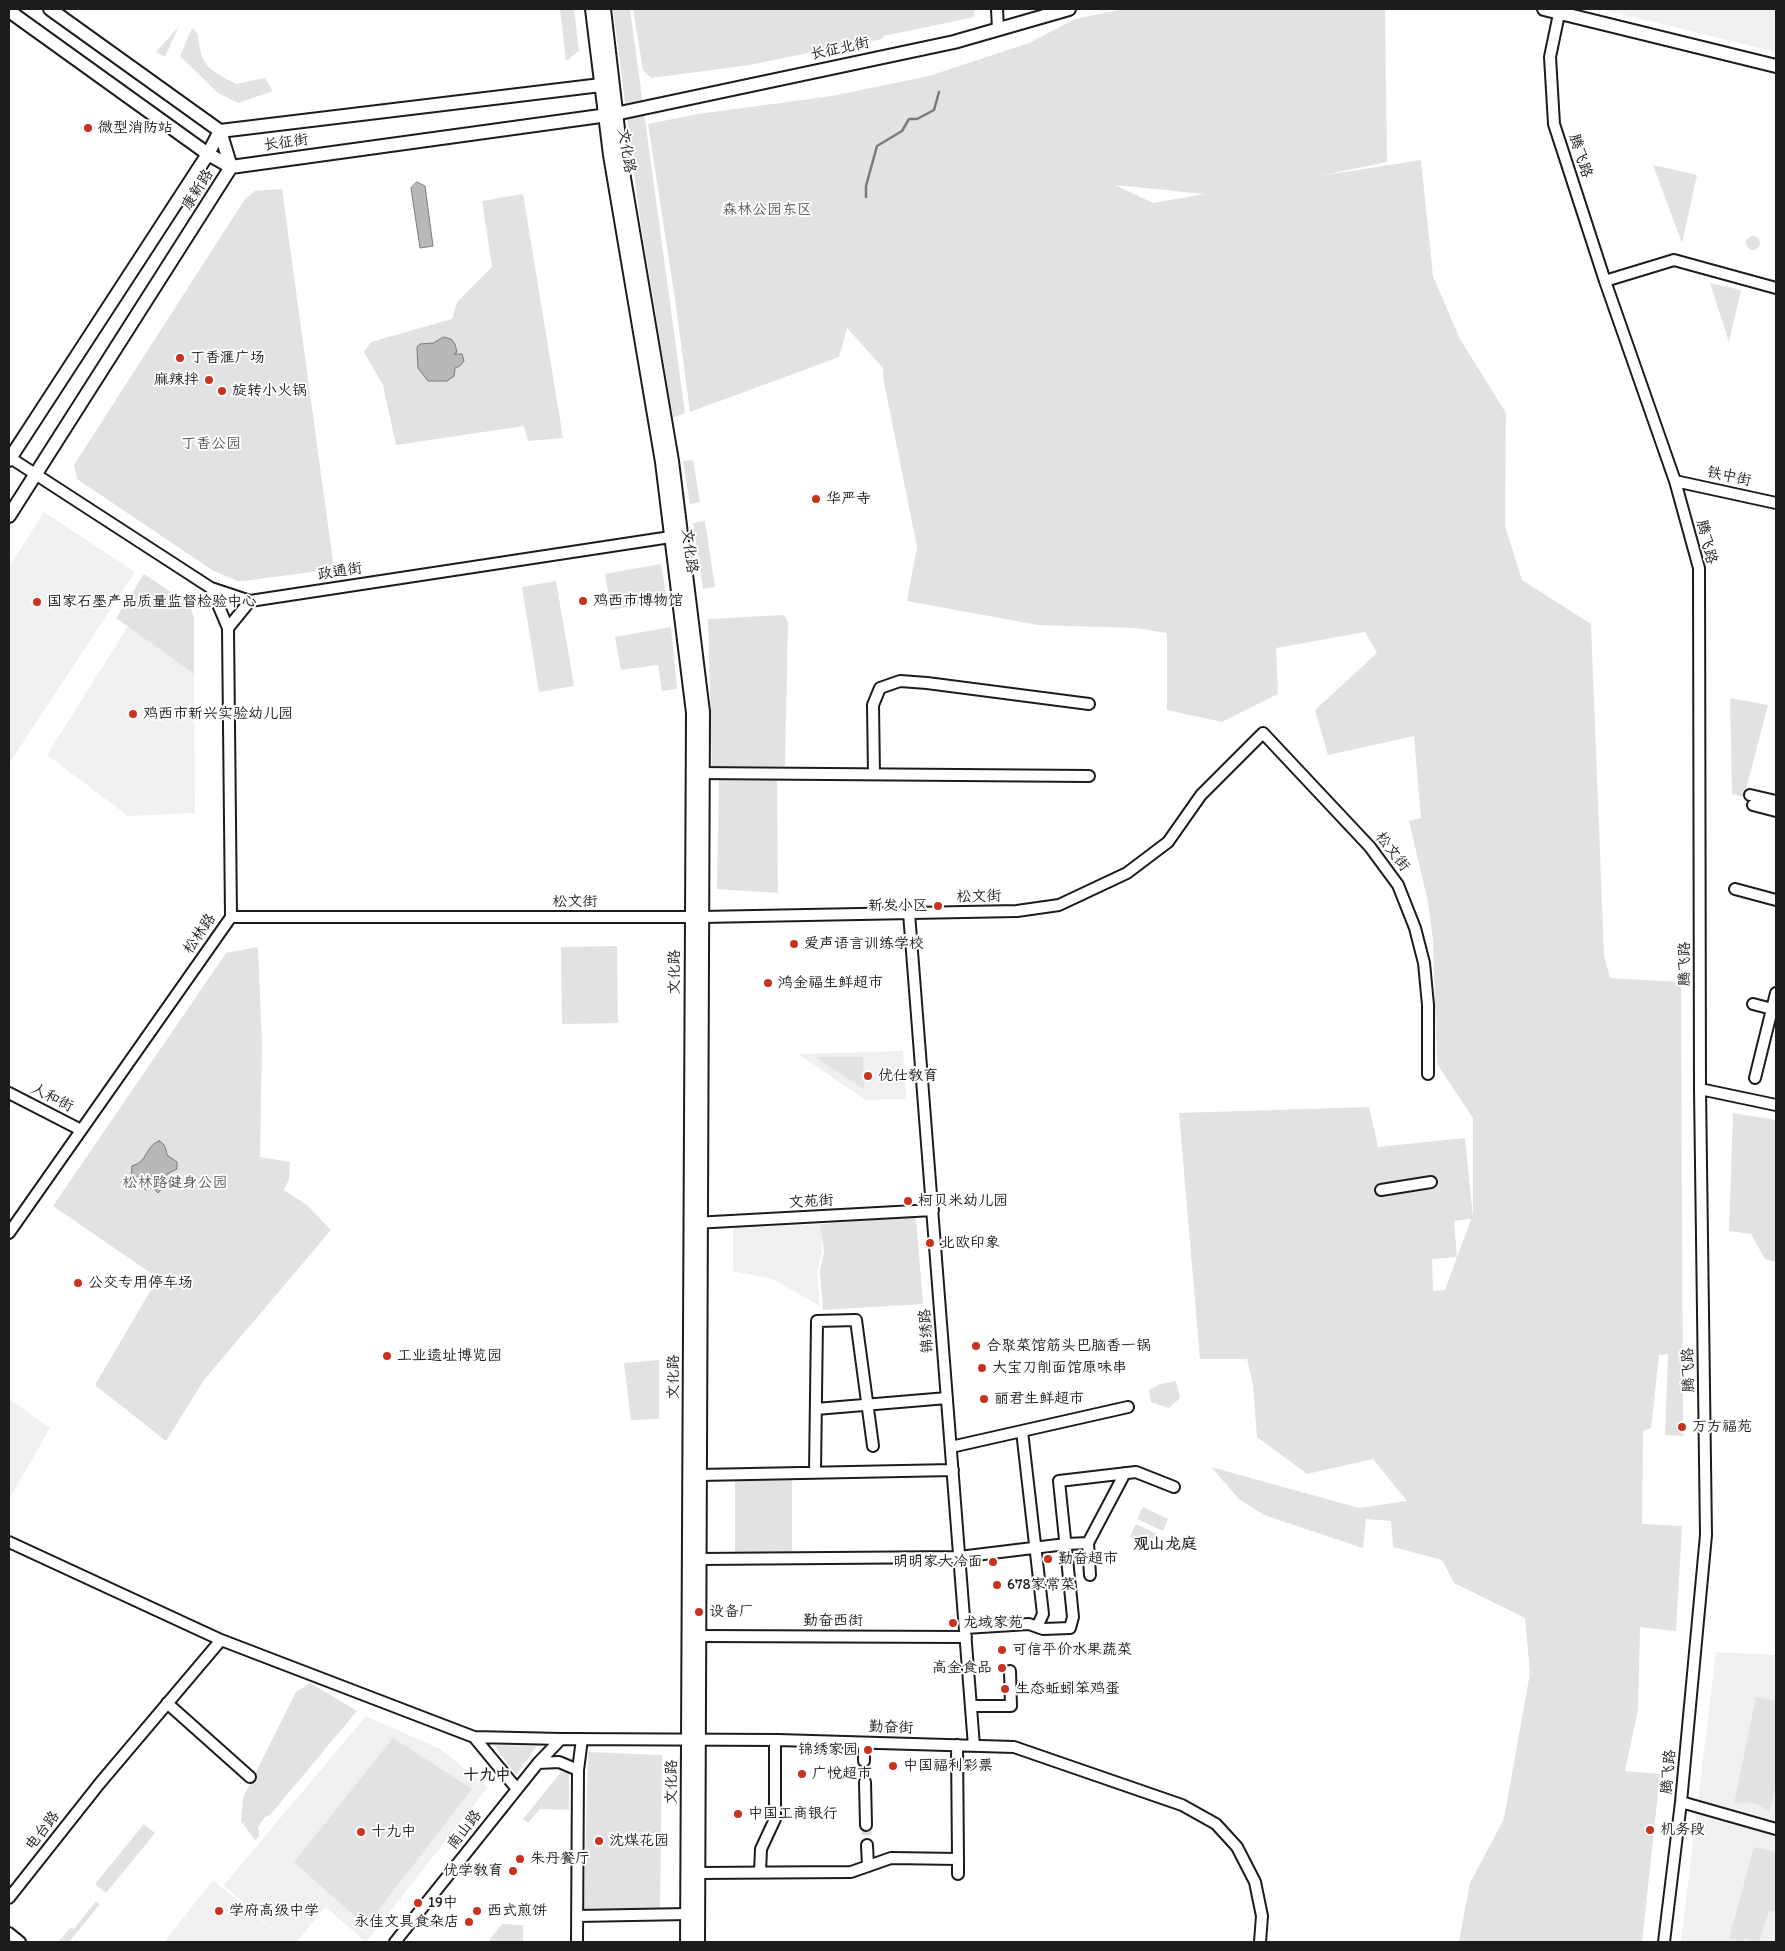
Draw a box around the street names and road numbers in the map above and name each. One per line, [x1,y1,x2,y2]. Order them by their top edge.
street label: 长征北街 [809,34,871,64]
street label: 文化路 [614,127,638,175]
street label: 长征街 [262,131,310,155]
street label: 腾飞路 [1564,132,1596,180]
street label: 康新路 [178,166,218,214]
street label: 铁中街 [1705,464,1753,490]
street label: 腾飞路 [1692,518,1720,566]
street label: 文化路 [677,528,701,574]
street label: 政通街 [316,560,364,584]
street label: 松文街 [1371,829,1413,875]
street label: 松文街 [956,888,1002,906]
street label: 松文街 [553,893,597,911]
street label: 松林路 [180,910,220,958]
street label: 腾飞路 [1676,942,1694,986]
street label: 文化路 [666,950,684,994]
street label: 人和街 [28,1080,76,1116]
street label: 文苑街 [788,1192,834,1212]
street label: 锦绣路 [916,1308,938,1354]
street label: 腾飞路 [1680,1347,1698,1393]
street label: 文化路 [665,1355,683,1399]
street label: 勤奋西街 [803,1612,863,1630]
street label: 勤奋街 [868,1718,914,1738]
street label: 腾飞路 [1658,1749,1680,1795]
street label: 文化路 [663,1760,681,1804]
street label: 南山路 [444,1807,486,1853]
street label: 电台路 [22,1808,64,1854]

